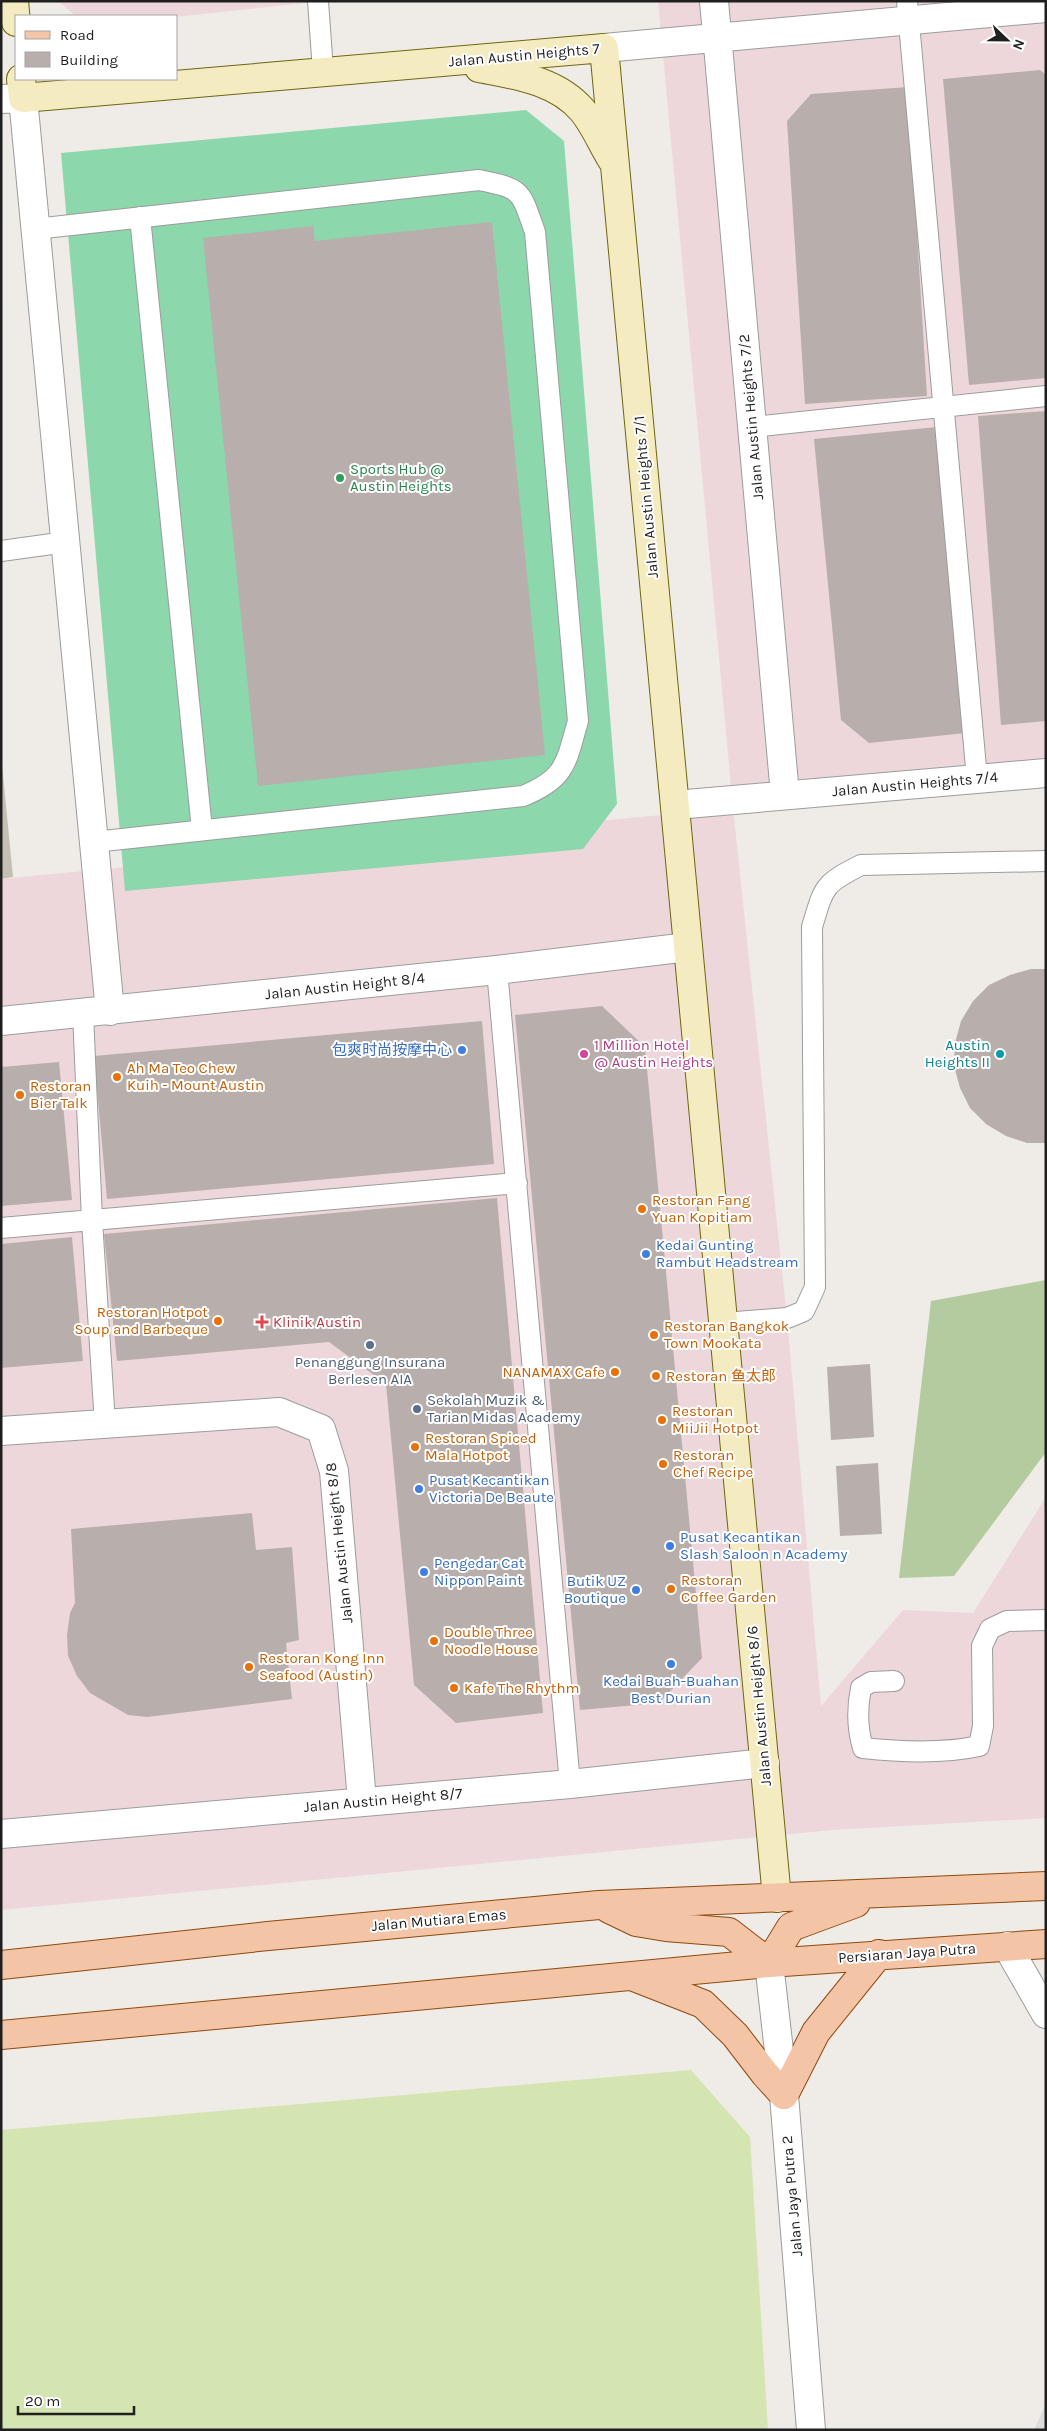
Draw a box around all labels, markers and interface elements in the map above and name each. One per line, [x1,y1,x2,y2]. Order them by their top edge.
legend [15,15,178,80]
north arrow [982,15,1032,65]
text: Road [60,26,95,44]
text: N [1009,37,1028,53]
street label: Jalan Austin Heights 7 [448,39,600,71]
text: Building [60,51,118,69]
street label: Jalan Austin Heights 7/2 [735,333,767,501]
street label: Jalan Austin Heights 7/1 [630,415,662,579]
place label: Sports Hub @ Austin Heights [350,460,452,495]
marker: Sports Hub @ Austin Heights [334,472,346,484]
street label: Jalan Austin Heights 7/4 [831,768,999,800]
street label: Jalan Austin Height 8/4 [264,969,426,1003]
place label: 1 Million Hotel @ Austin Heights [594,1036,713,1071]
place label: Austin Heights II [925,1036,990,1071]
place label: 包爽时尚按摩中心 [332,1041,452,1059]
marker: 包爽时尚按摩中心 [456,1044,468,1056]
marker: 1 Million Hotel @ Austin Heights [578,1048,590,1060]
marker: Austin Heights II [994,1048,1006,1060]
place label: Ah Ma Teo Chew Kuih - Mount Austin [127,1059,264,1094]
marker: Ah Ma Teo Chew Kuih - Mount Austin [111,1071,123,1083]
place label: Restoran Bier Talk [30,1077,91,1112]
marker: Restoran Bier Talk [14,1089,26,1101]
place label: Restoran Fang Yuan Kopitiam [652,1191,752,1226]
marker: Restoran Fang Yuan Kopitiam [636,1203,648,1215]
place label: Kedai Gunting Rambut Headstream [656,1236,798,1271]
marker: Kedai Gunting Rambut Headstream [640,1248,652,1260]
place label: Restoran Hotpot Soup and Barbeque [74,1303,208,1338]
place label: Klinik Austin [273,1313,361,1331]
marker: Restoran Hotpot Soup and Barbeque [212,1315,224,1327]
marker: Klinik Austin [255,1315,269,1329]
place label: Restoran Bangkok Town Mookata [664,1317,789,1352]
marker: Restoran Bangkok Town Mookata [648,1329,660,1341]
marker: Penanggung Insurana Berlesen AIA [364,1339,376,1351]
place label: Penanggung Insurana Berlesen AIA [295,1353,445,1388]
place label: NANAMAX Cafe [502,1363,605,1381]
marker: NANAMAX Cafe [609,1366,621,1378]
place label: Restoran 鱼太郎 [666,1367,776,1385]
marker: Restoran 鱼太郎 [650,1370,662,1382]
place label: Sekolah Muzik & Tarian Midas Academy [427,1391,580,1426]
place label: Restoran MiiJii Hotpot [672,1402,759,1437]
marker: Sekolah Muzik & Tarian Midas Academy [411,1403,423,1415]
marker: Restoran MiiJii Hotpot [656,1414,668,1426]
place label: Restoran Spiced Mala Hotpot [425,1429,537,1464]
marker: Restoran Spiced Mala Hotpot [409,1441,421,1453]
place label: Restoran Chef Recipe [673,1446,753,1481]
marker: Restoran Chef Recipe [657,1458,669,1470]
street label: Jalan Austin Height 8/8 [322,1462,356,1624]
place label: Pusat Kecantikan Victoria De Beaute [429,1471,554,1506]
marker: Pusat Kecantikan Victoria De Beaute [413,1483,425,1495]
place label: Pusat Kecantikan Slash Saloon n Academy [680,1528,847,1563]
marker: Pusat Kecantikan Slash Saloon n Academy [664,1540,676,1552]
place label: Pengedar Cat Nippon Paint [434,1554,525,1589]
marker: Pengedar Cat Nippon Paint [418,1566,430,1578]
place label: Restoran Coffee Garden [681,1571,777,1606]
place label: Butik UZ Boutique [564,1572,626,1607]
marker: Restoran Coffee Garden [665,1583,677,1595]
marker: Butik UZ Boutique [630,1584,642,1596]
place label: Double Three Noodle House [444,1623,538,1658]
street label: Jalan Austin Height 8/6 [743,1625,775,1787]
marker: Double Three Noodle House [428,1635,440,1647]
place label: Restoran Kong Inn Seafood (Austin) [259,1649,385,1684]
marker: Kedai Buah-Buahan Best Durian [665,1658,677,1670]
marker: Restoran Kong Inn Seafood (Austin) [243,1661,255,1673]
place label: Kedai Buah-Buahan Best Durian [603,1672,739,1707]
place label: Kafe The Rhythm [464,1679,580,1697]
marker: Kafe The Rhythm [448,1682,460,1694]
street label: Jalan Austin Height 8/7 [303,1784,463,1816]
street label: Jalan Mutiara Emas [371,1905,507,1935]
street label: Persiaran Jaya Putra [837,1939,977,1967]
street label: Jalan Jaya Putra 2 [778,2135,806,2257]
scale bar [18,2384,134,2416]
text: 20 m [25,2392,60,2410]

